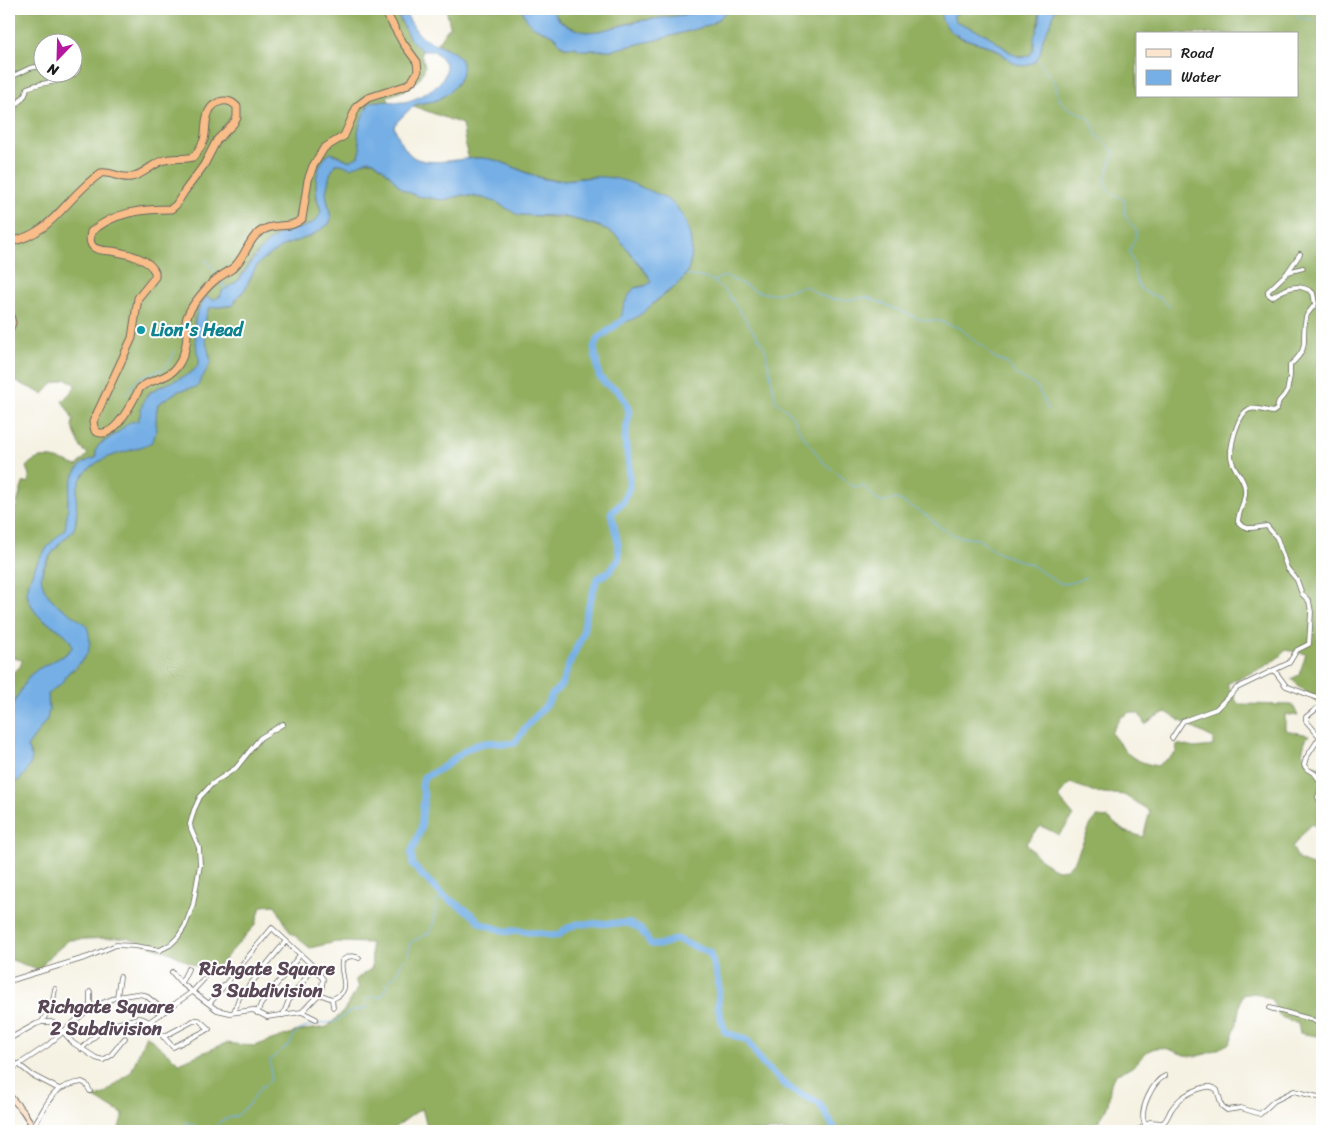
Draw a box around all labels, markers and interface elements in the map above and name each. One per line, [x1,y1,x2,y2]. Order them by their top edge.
north arrow [32,32,82,82]
legend [1136,32,1298,98]
text: Road [1181,40,1214,66]
text: N [43,56,63,83]
text: Water [1181,64,1221,90]
place label: Lion's Head [151,314,244,346]
marker: Lion's Head [135,324,147,336]
district label: Richgate Square 3 Subdivision [198,952,336,1007]
district label: Richgate Square 2 Subdivision [37,990,175,1045]

